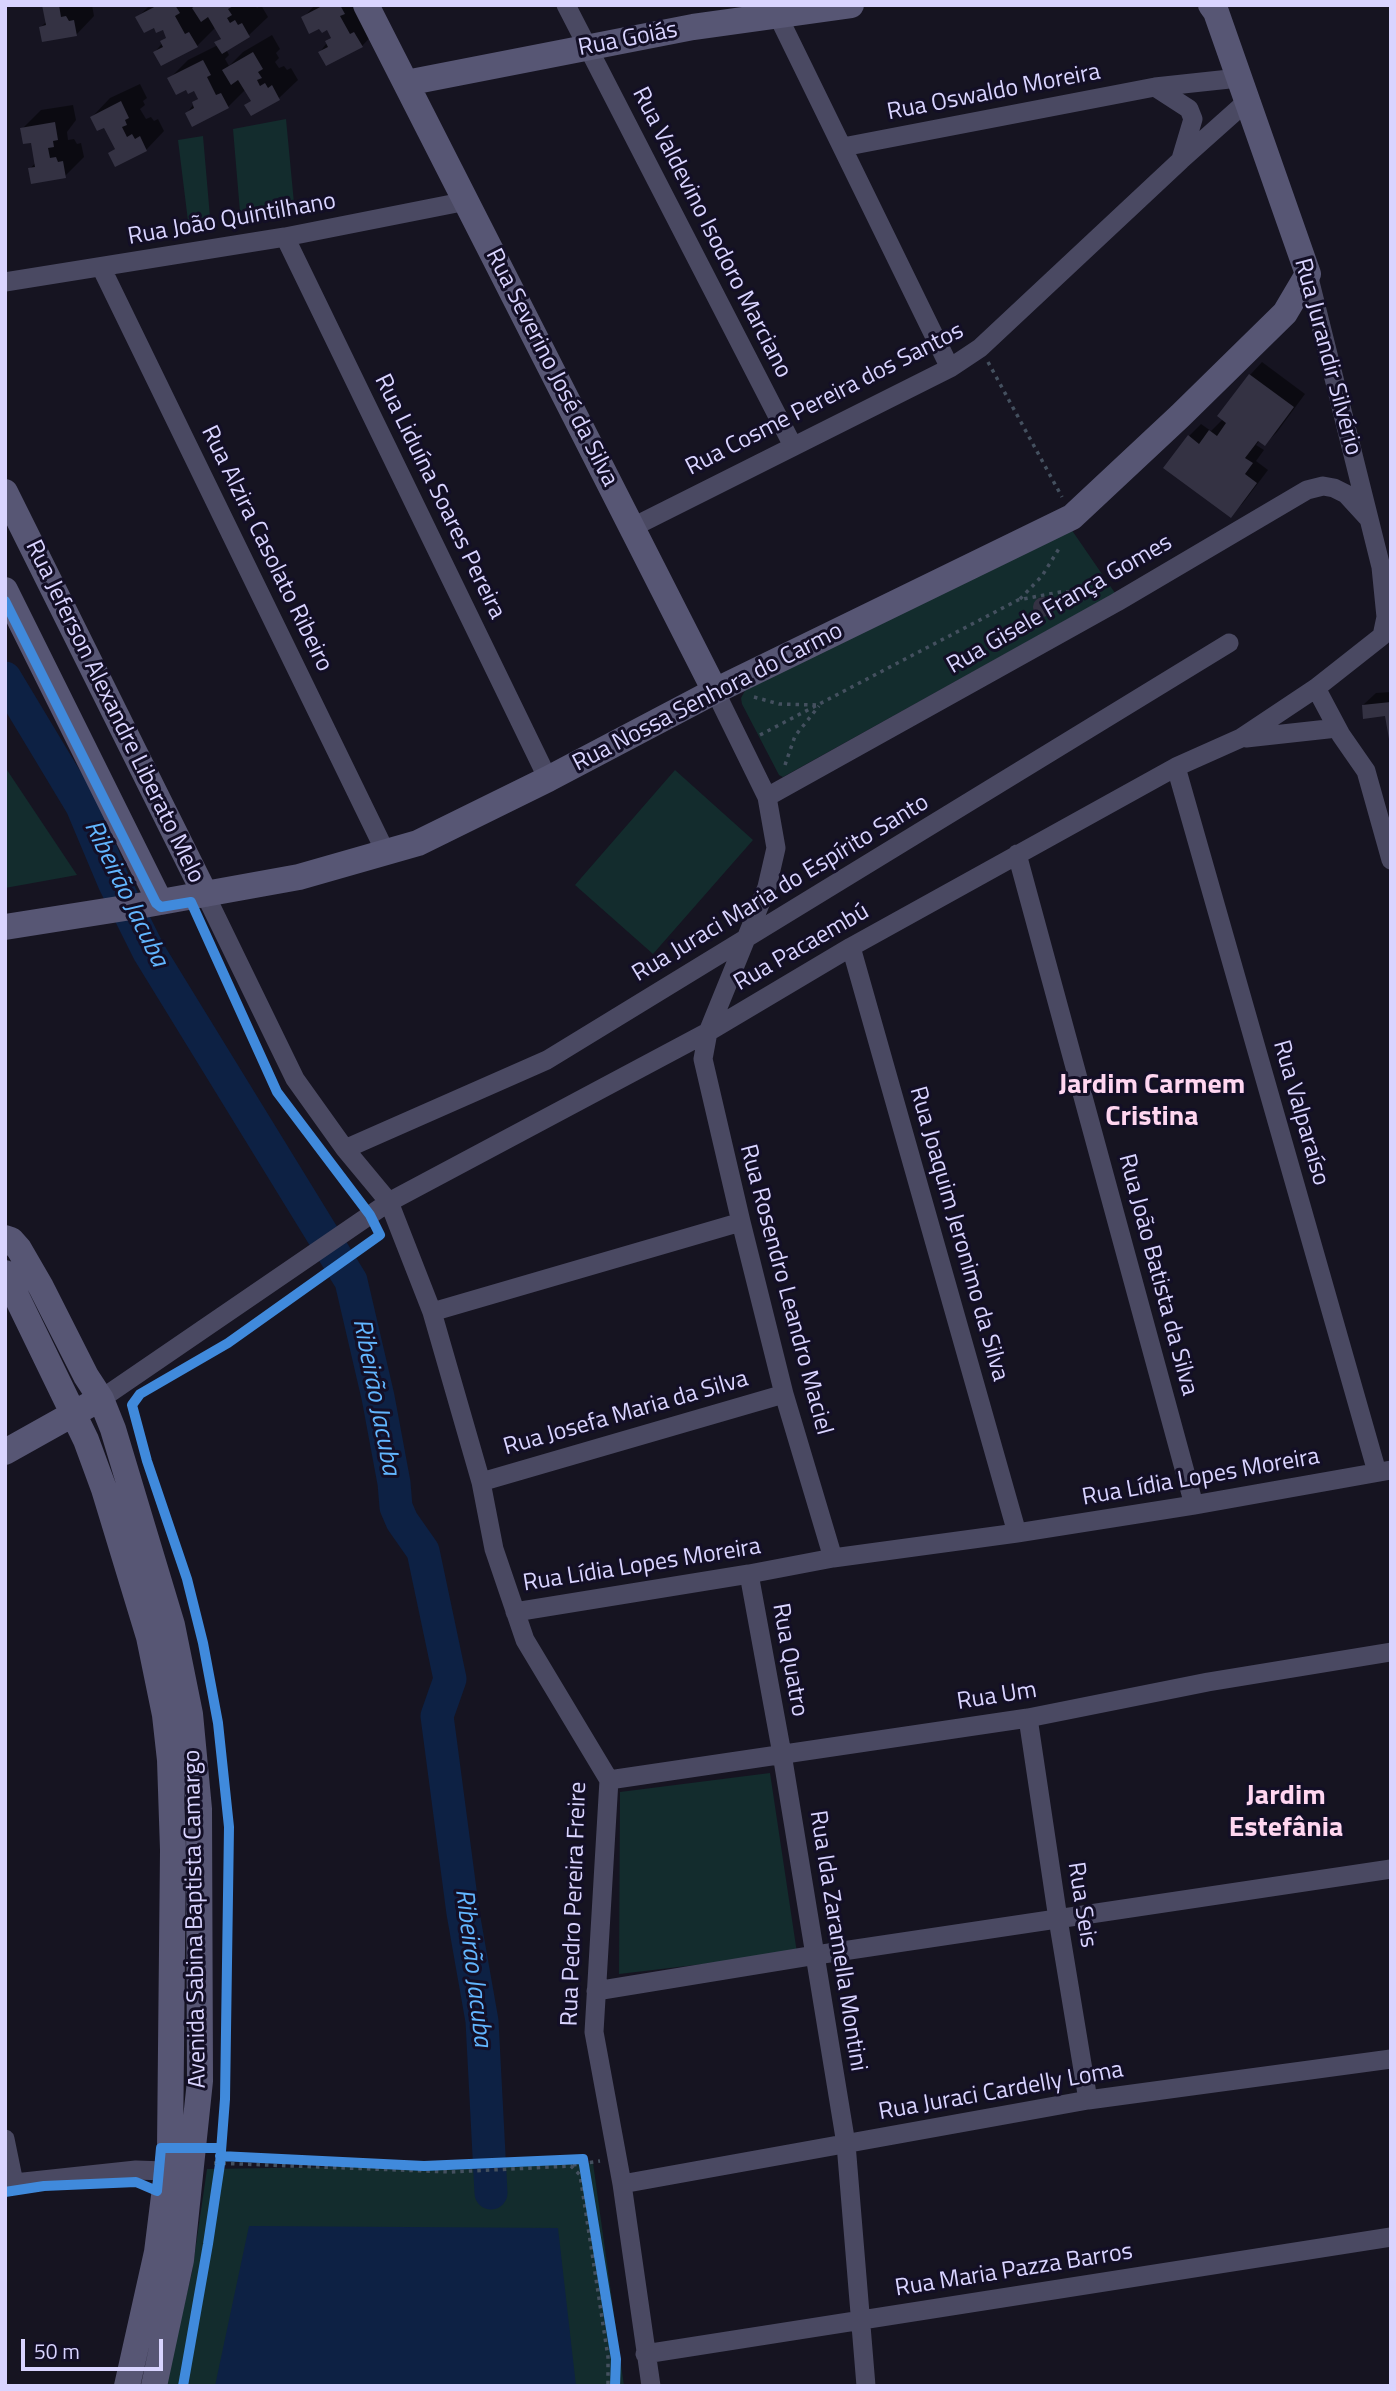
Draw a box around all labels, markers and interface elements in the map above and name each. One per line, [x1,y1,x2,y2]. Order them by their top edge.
street label: Rua Goiás [576,16,680,64]
street label: Rua Oswaldo Moreira [885,58,1103,128]
street label: Rua Valdevino Isodoro Marciano [625,83,797,383]
street label: Rua João Quintilhano [126,188,338,252]
street label: Rua Severino José da Silva [479,244,623,492]
street label: Rua Jurandir Silvério [1287,255,1367,459]
street label: Rua Cosme Pereira dos Santos [681,317,969,483]
street label: Rua Liduína Soares Pereira [367,370,511,624]
street label: Rua Alzira Casolato Ribeiro [194,421,338,677]
street label: Rua Gisele França Gomes [942,529,1178,681]
street label: Rua Jeferson Alexandre Liberato Melo [18,536,210,888]
street label: Rua Nossa Senhora do Carmo [568,617,848,779]
street label: Rua Juraci Maria do Espírito Santo [628,789,934,989]
water label: Ribeirão Jacuba [76,816,174,972]
street label: Rua Pacaembú [729,898,875,998]
street label: Rua Valparaíso [1266,1037,1334,1189]
district label: Jardim Carmem Cristina [1059,1069,1245,1135]
street label: Rua Joaquim Jeronimo da Silva [902,1083,1014,1385]
street label: Rua Rosendro Leandro Maciel [732,1142,838,1438]
street label: Rua João Batista da Silva [1111,1151,1203,1399]
water label: Ribeirão Jacuba [345,1316,405,1478]
street label: Rua Josefa Maria da Silva [500,1365,752,1463]
street label: Rua Lídia Lopes Moreira [1080,1443,1322,1513]
street label: Rua Lídia Lopes Moreira [521,1533,763,1599]
street label: Rua Quatro [765,1601,813,1719]
street label: Rua Um [955,1676,1039,1718]
street label: Avenida Sabina Baptista Camargo [179,1749,213,2089]
district label: Jardim Estefânia [1229,1780,1343,1846]
street label: Rua Pedro Pereira Freire [556,1781,594,2027]
street label: Rua Ida Zaramella Montini [802,1809,872,2073]
street label: Rua Seis [1060,1860,1102,1950]
water label: Ribeirão Jacuba [447,1887,497,2049]
street label: Rua Juraci Cardelly Loma [877,2056,1125,2128]
street label: Rua Maria Pazza Barros [893,2238,1135,2304]
scale bar [24,2324,166,2368]
text: 50 m [34,2335,80,2367]

